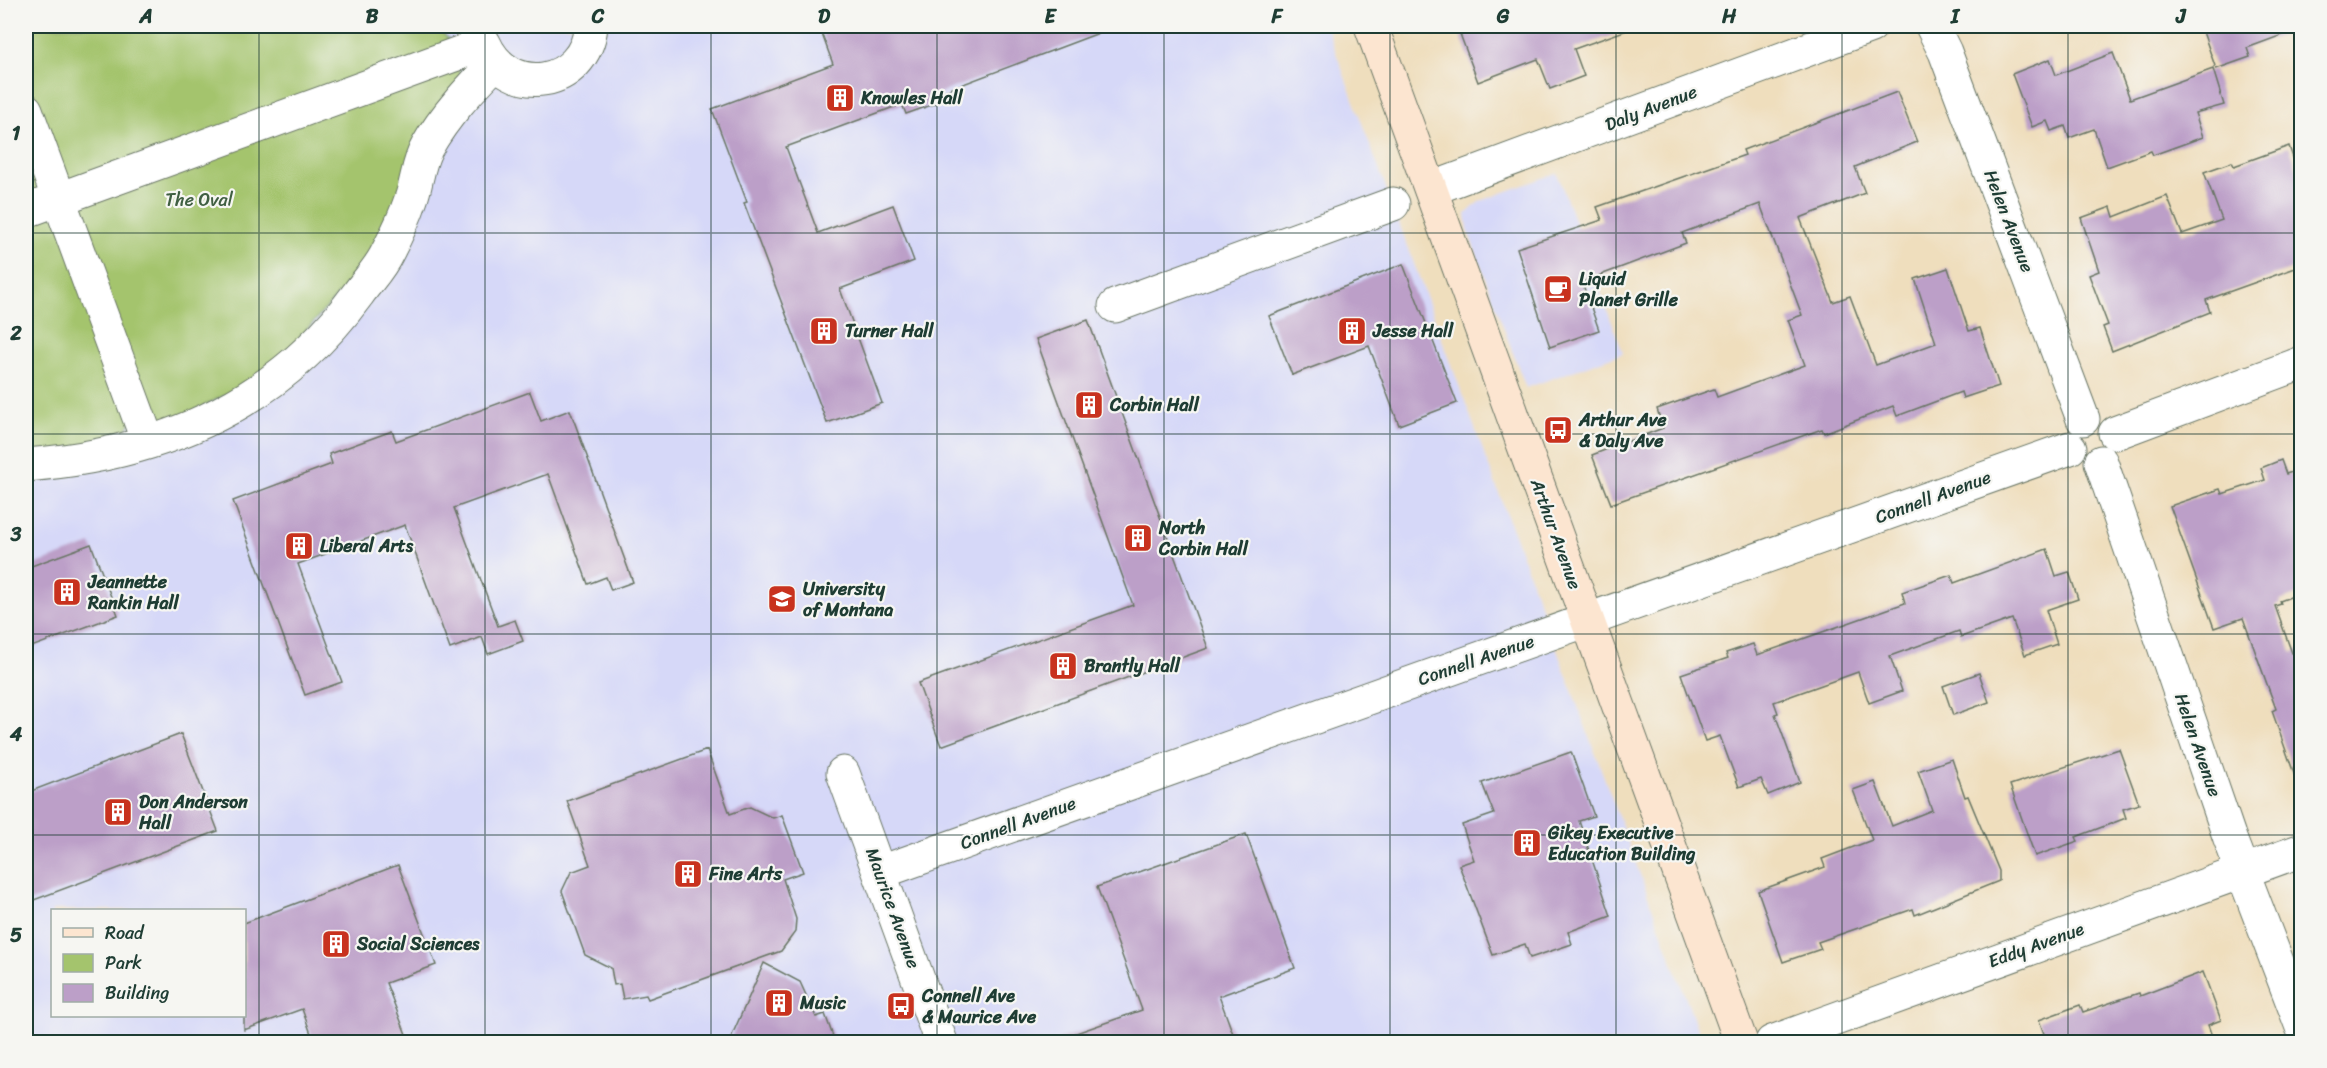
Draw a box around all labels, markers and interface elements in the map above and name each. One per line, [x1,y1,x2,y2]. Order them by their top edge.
text: A [138,0,153,34]
text: B [366,0,379,34]
text: C [591,0,605,34]
text: D [818,0,831,34]
text: E [1044,0,1057,34]
text: F [1271,0,1284,34]
text: G [1496,0,1510,34]
text: H [1721,0,1737,34]
text: I [1950,0,1961,34]
text: J [2175,0,2187,34]
street label: Daly Avenue [1600,76,1702,140]
building icon: Knowles Hall [824,82,856,114]
place label: Knowles Hall [860,82,963,114]
text: 1 [12,116,21,151]
street label: Helen Avenue [1975,165,2043,277]
park label: The Oval [165,184,234,216]
place label: Liquid Planet Grille [1579,263,1679,316]
cafe icon: Liquid Planet Grille [1542,273,1574,305]
building icon: Turner Hall [808,315,840,347]
place label: Turner Hall [845,315,934,347]
building icon: Jesse Hall [1336,315,1368,347]
place label: Jesse Hall [1372,315,1454,347]
text: 2 [9,316,22,351]
building icon: Corbin Hall [1073,389,1105,421]
place label: Corbin Hall [1109,389,1200,421]
place label: Arthur Ave & Daly Ave [1578,404,1667,457]
bus stop icon: Arthur Ave & Daly Ave [1542,414,1574,446]
street label: Connell Avenue [1870,461,1996,533]
street label: Arthur Avenue [1521,473,1591,594]
place label: North Corbin Hall [1158,512,1249,565]
text: 3 [10,517,22,552]
building icon: North Corbin Hall [1122,522,1154,554]
building icon: Liberal Arts [283,530,315,562]
place label: Liberal Arts [320,530,414,562]
place label: Jeannette Rankin Hall [87,566,180,619]
place label: University of Montana [803,573,893,626]
building icon: Jeannette Rankin Hall [51,576,83,608]
school or university icon: University of Montana [766,583,798,615]
street label: Connell Avenue [1413,625,1539,695]
building icon: Brantly Hall [1047,650,1079,682]
place label: Brantly Hall [1084,650,1181,682]
street label: Helen Avenue [2165,689,2231,801]
text: 4 [9,717,23,752]
place label: Don Anderson Hall [138,786,248,839]
street label: Connell Avenue [955,787,1081,859]
building icon: Don Anderson Hall [102,796,134,828]
place label: Gikey Executive Education Building [1547,817,1695,870]
building icon: Gikey Executive Education Building [1511,827,1543,859]
street label: Maurice Avenue [856,843,930,973]
building icon: Fine Arts [672,858,704,890]
place label: Fine Arts [708,858,783,890]
legend [51,909,246,1017]
street label: Eddy Avenue [1983,913,2089,977]
text: Road [105,917,145,949]
text: 5 [10,918,22,953]
building icon: Social Sciences [320,928,352,960]
place label: Social Sciences [356,928,480,960]
text: Park [105,947,142,979]
text: Building [105,977,169,1009]
place label: Connell Ave & Maurice Ave [921,980,1037,1033]
building icon: Music [763,987,795,1019]
place label: Music [799,987,847,1019]
bus stop icon: Connell Ave & Maurice Ave [885,990,917,1022]

